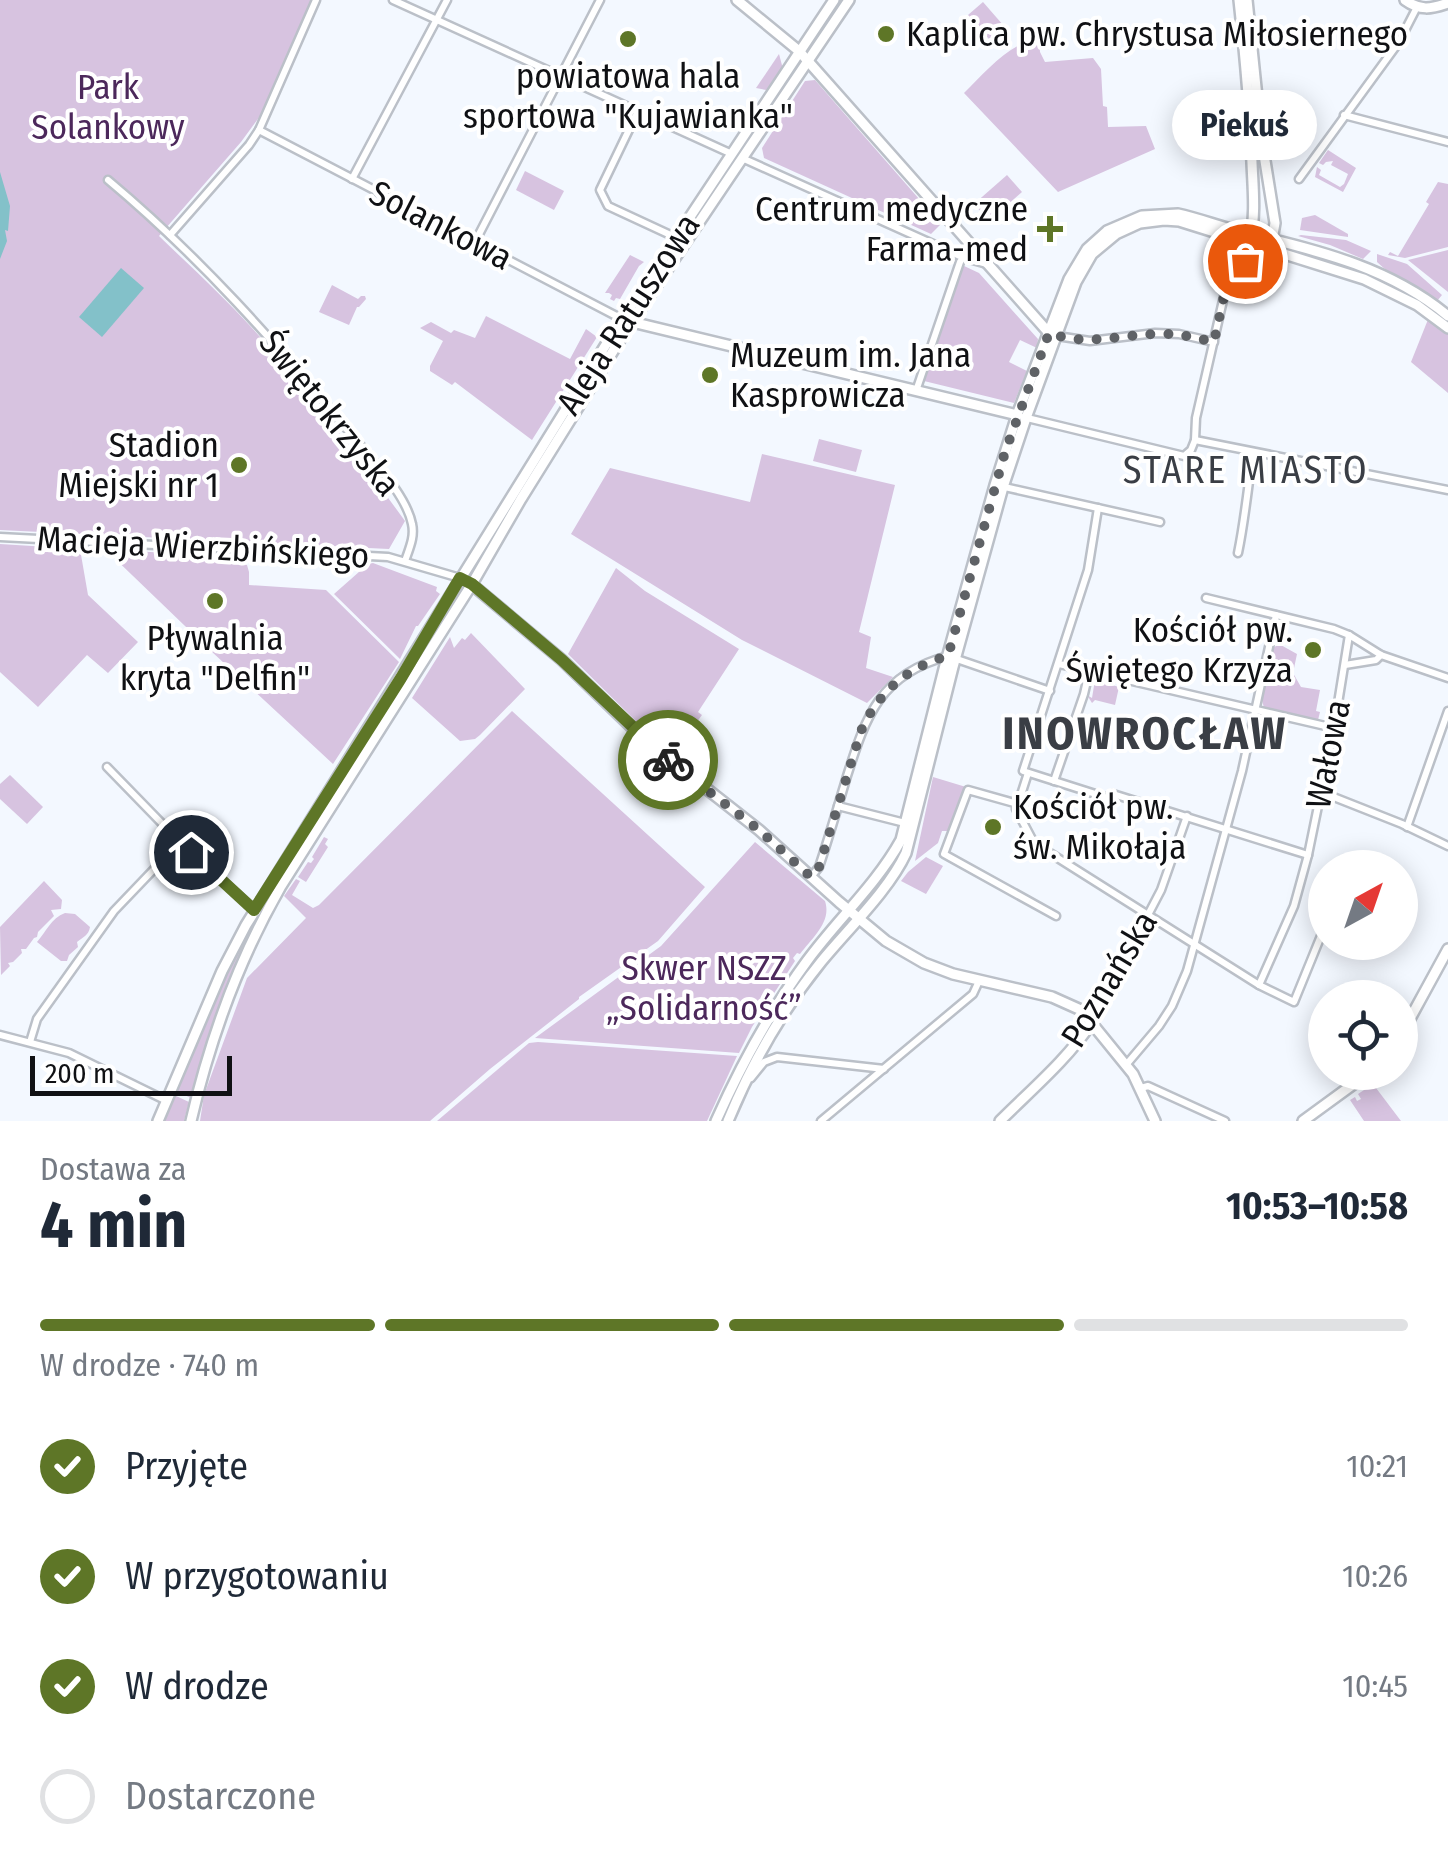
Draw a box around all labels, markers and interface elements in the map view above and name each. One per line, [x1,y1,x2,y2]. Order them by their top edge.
place label: Kaplica pw. Chrystusa Miłosiernego [906,13,1408,55]
marker: Kaplica pw. Chrystusa Miłosiernego [875,23,897,45]
marker: powiatowa hala sportowa "Kujawianka" [617,28,639,50]
place label: powiatowa hala sportowa "Kujawianka" [463,55,793,137]
park label: Park Solankowy [31,66,185,148]
callout: Piekuś [1172,91,1318,161]
text: Piekuś [1200,106,1289,144]
street label: Solankowa [363,171,519,279]
place label: Centrum medyczne Farma-med [755,188,1028,270]
street label: Aleja Ratuszowa [547,206,709,422]
marker: Centrum medyczne Farma-med [1037,216,1063,242]
pin [1203,219,1288,304]
icon: bag [1218,234,1273,289]
street label: Świętokrzyska [250,322,410,504]
place label: Muzeum im. Jana Kasprowicza [730,334,971,416]
marker: Muzeum im. Jana Kasprowicza [699,364,721,386]
place label: Stadion Miejski nr 1 [58,424,219,506]
district label: STARE MIASTO [1123,447,1369,493]
marker: Stadion Miejski nr 1 [228,454,250,476]
street label: Macieja Wierzbińskiego [36,517,370,577]
marker: Pływalnia kryta "Delfin" [204,590,226,612]
place label: Kościół pw. Świętego Krzyża [1065,609,1293,691]
place label: Pływalnia kryta "Delfin" [120,617,310,699]
marker: Kościół pw. Świętego Krzyża [1302,639,1324,661]
street label: Wałowa [1297,696,1359,812]
district label: INOWROCŁAW [1002,707,1288,761]
courier [618,710,718,810]
icon: bike [641,733,696,788]
place label: Kościół pw. św. Mikołaja [1013,786,1186,868]
pin [149,810,234,895]
marker: Kościół pw. św. Mikołaja [982,816,1004,838]
icon: home [164,825,219,880]
north arrow [1308,850,1418,960]
map controls [1308,850,1418,1090]
street label: Poznańska [1052,903,1166,1055]
park label: Skwer NSZZ „Solidarność” [606,947,802,1029]
button: locate [1308,980,1418,1090]
scale bar [30,1051,232,1096]
text: 200 m [45,1057,115,1090]
text: Dostawa za [40,1150,187,1188]
text: 10:53–10:58 [1226,1183,1408,1229]
text: 4 min [40,1186,187,1264]
text: W drodze · 740 m [40,1346,259,1384]
icon: check [40,1439,95,1494]
text: Przyjęte [125,1443,248,1489]
text: 10:21 [1346,1447,1408,1485]
icon: check [40,1549,95,1604]
text: W przygotowaniu [125,1553,389,1599]
text: 10:26 [1342,1557,1408,1595]
icon: check [40,1659,95,1714]
text: W drodze [125,1663,269,1709]
text: 10:45 [1342,1667,1408,1705]
text: Dostarczone [125,1773,316,1819]

